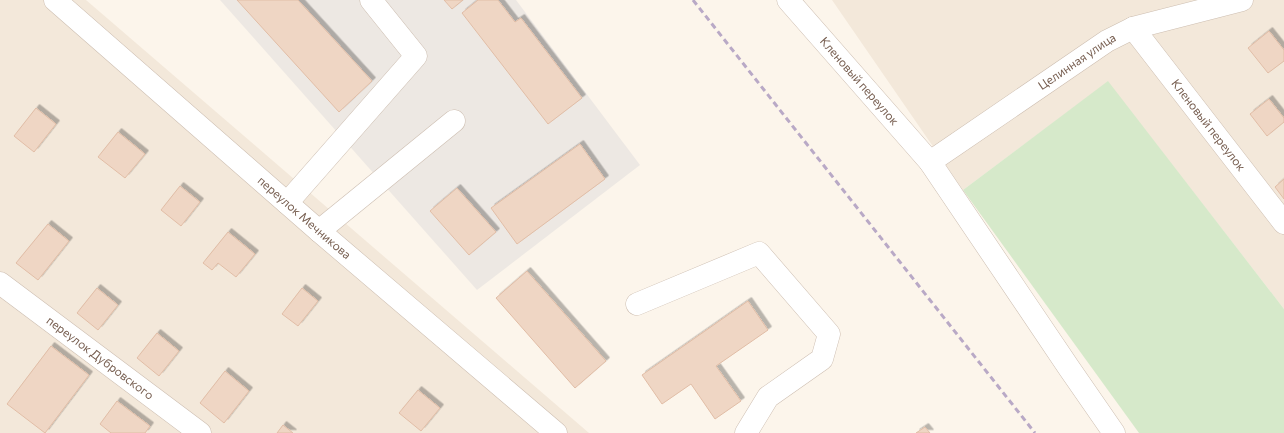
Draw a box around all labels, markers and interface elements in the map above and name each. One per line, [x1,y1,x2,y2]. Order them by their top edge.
street label: Целинная улица [1035,30,1118,92]
street label: Кленовый переулок [818,34,903,128]
street label: Кленовый переулок [1169,76,1249,174]
street label: переулок Мечникова [255,173,354,261]
street label: переулок Дубровского [44,313,157,402]

